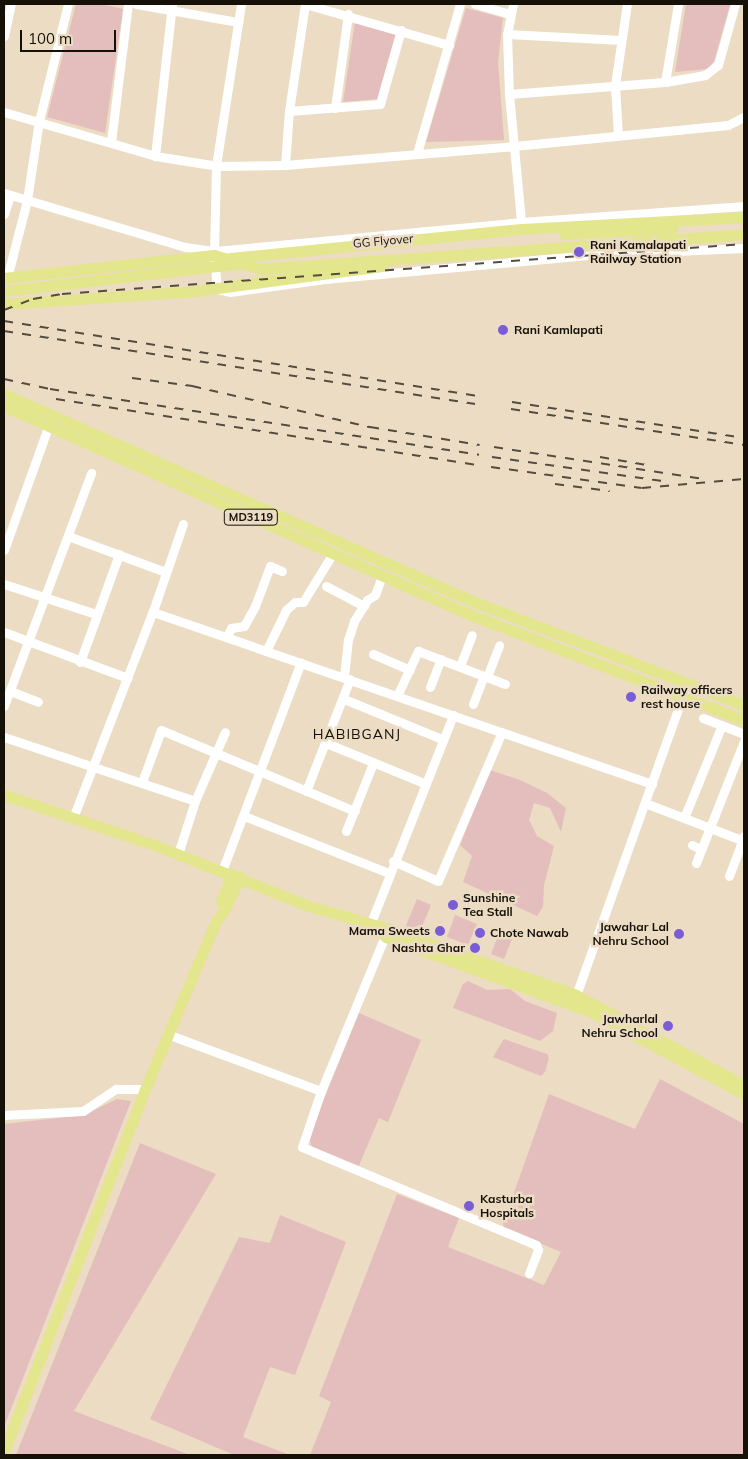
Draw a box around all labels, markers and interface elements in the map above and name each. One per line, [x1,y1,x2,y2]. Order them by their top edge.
scale bar [22,20,119,52]
text: 100 m [28,29,72,48]
street label: GG Flyover [352,231,414,251]
place label: Rani Kamalapati Railway Station [590,238,686,266]
marker: Rani Kamalapati Railway Station [572,245,586,259]
marker: Rani Kamlapati [496,323,510,337]
place label: Rani Kamlapati [514,323,603,337]
road number: MD3119 [224,508,278,526]
place label: Railway officers rest house [641,683,733,711]
marker: Railway officers rest house [625,691,637,703]
district label: HABIBGANJ [312,726,402,742]
place label: Sunshine Tea Stall [463,891,515,919]
marker: Sunshine Tea Stall [447,899,459,911]
place label: Jawahar Lal Nehru School [593,920,669,948]
place label: Mama Sweets [349,924,430,938]
marker: Mama Sweets [434,925,446,937]
place label: Chote Nawab [490,926,569,940]
marker: Chote Nawab [474,927,486,939]
marker: Jawahar Lal Nehru School [673,928,685,940]
place label: Nashta Ghar [392,941,465,955]
marker: Nashta Ghar [469,942,481,954]
place label: Jawharlal Nehru School [582,1012,658,1040]
marker: Jawharlal Nehru School [662,1020,674,1032]
place label: Kasturba Hospitals [480,1192,534,1220]
marker: Kasturba Hospitals [462,1199,476,1213]

